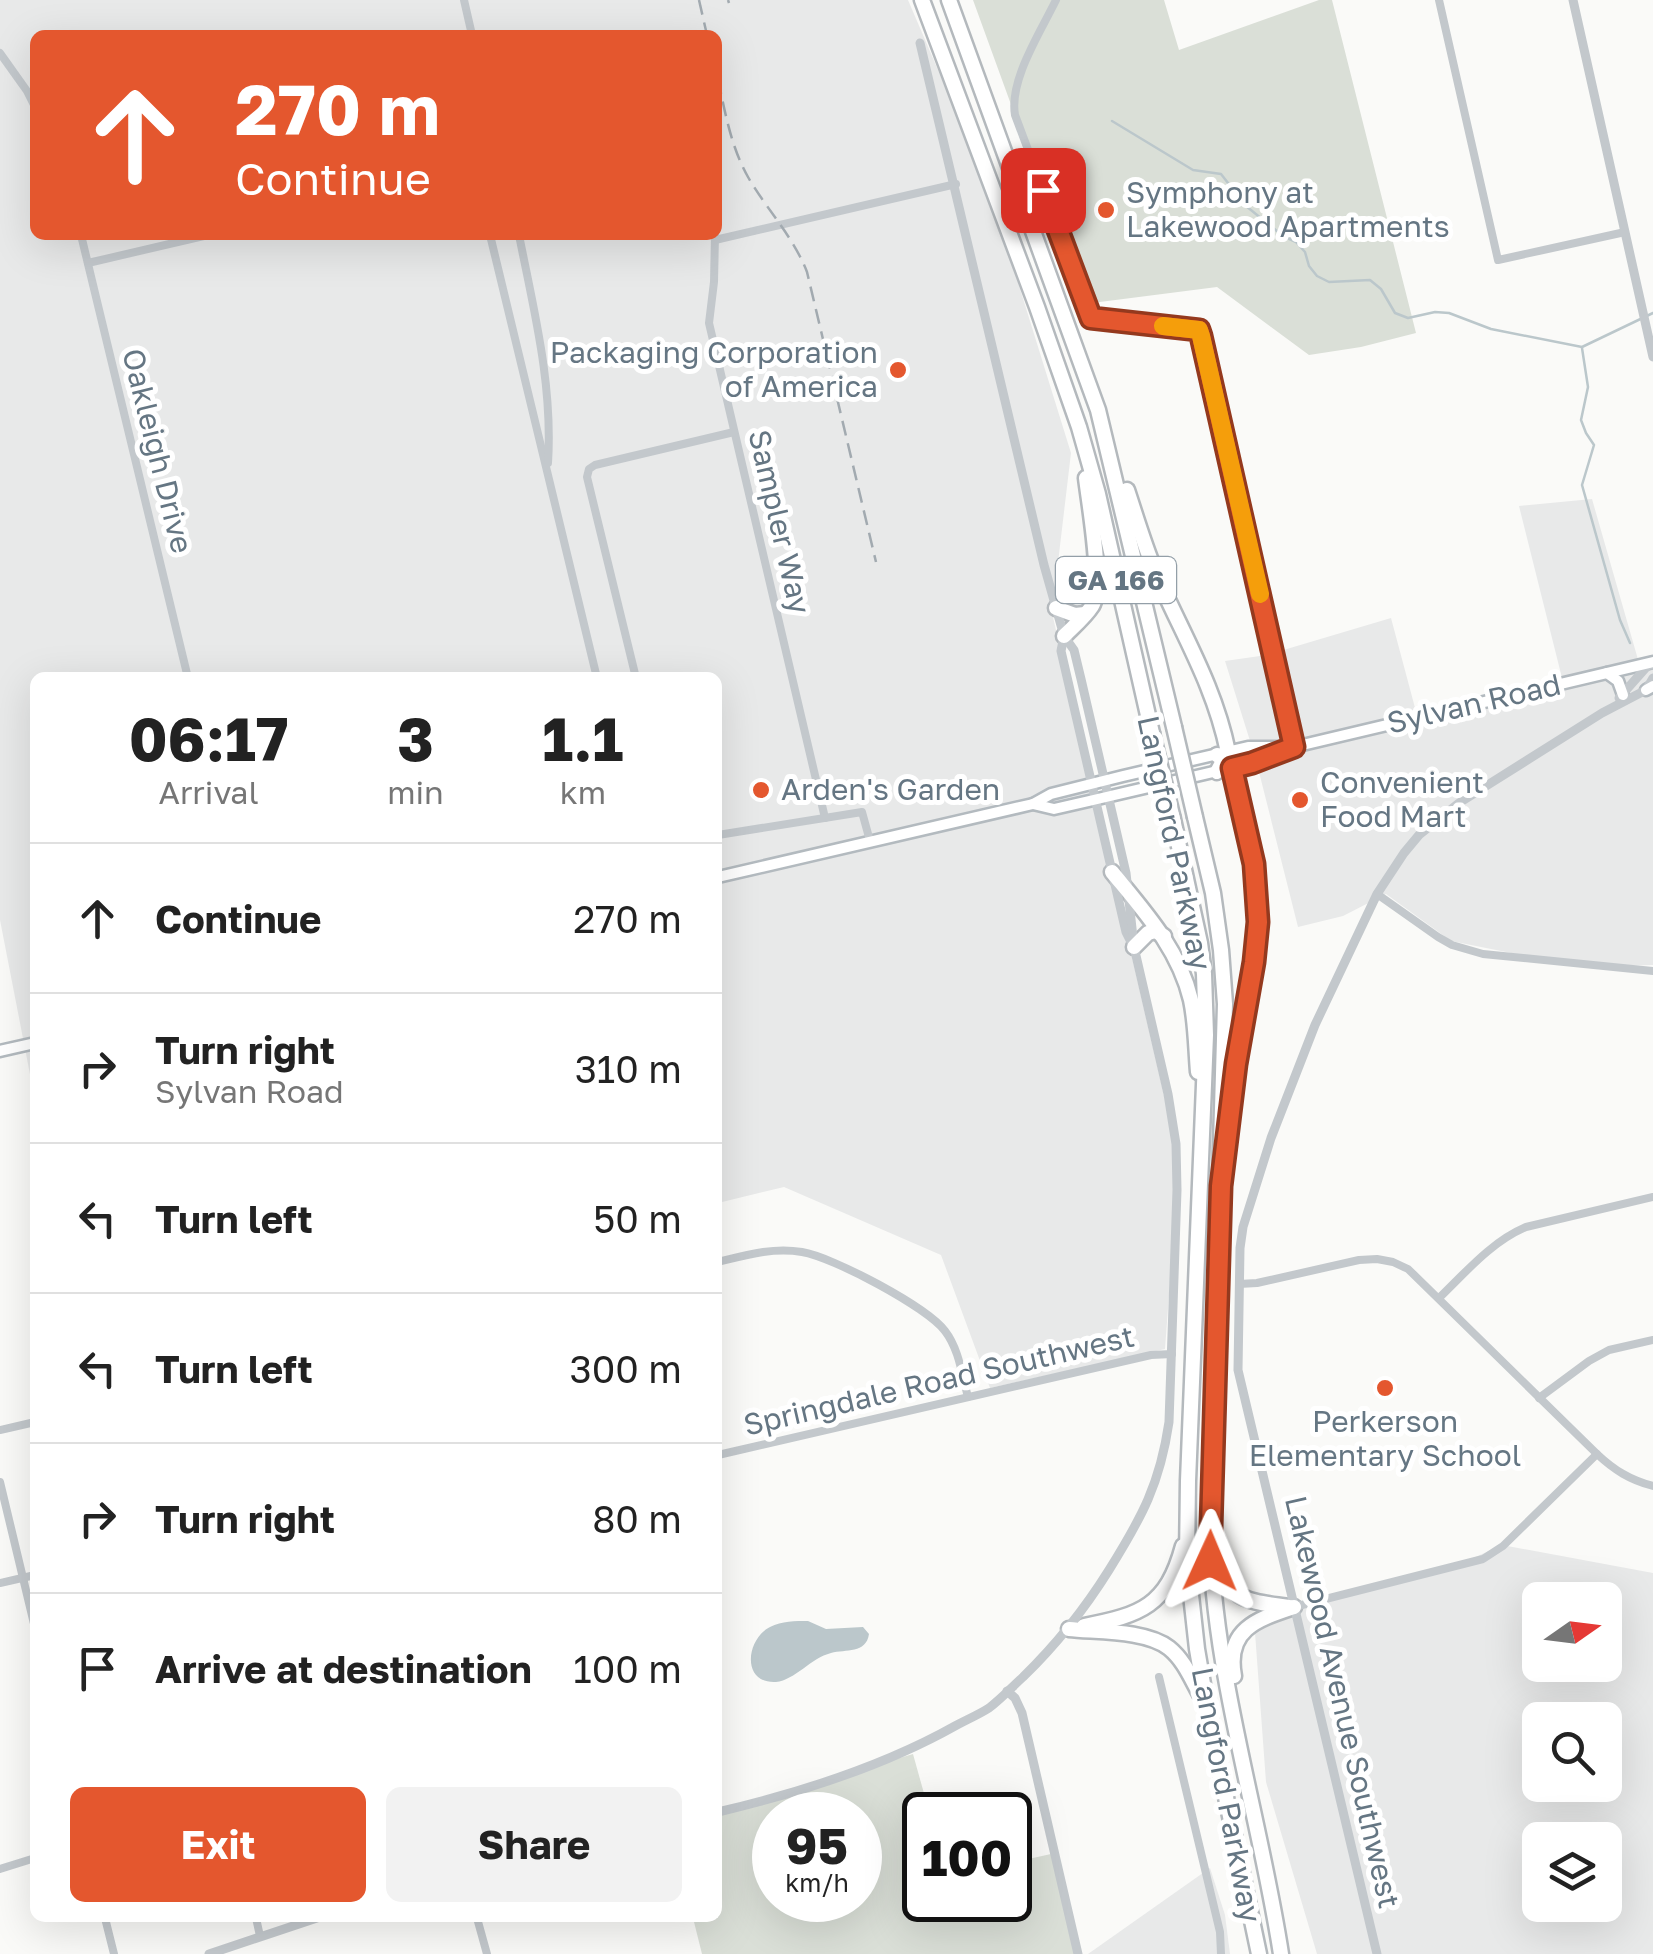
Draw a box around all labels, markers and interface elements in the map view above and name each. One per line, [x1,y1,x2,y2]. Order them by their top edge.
text: 270 m [235,66,440,150]
icon: ahead [70,70,200,200]
pin [1001,148,1086,233]
text: Continue [235,151,431,205]
icon: arrive [1016,163,1071,218]
place label: Symphony at Lakewood Apartments [1126,174,1450,244]
marker: Symphony at Lakewood Apartments [1095,199,1117,221]
place label: Packaging Corporation of America [550,334,878,404]
street label: Oakleigh Drive [115,345,201,557]
marker: Packaging Corporation of America [887,359,909,381]
street label: Sampler Way [741,426,819,618]
road number: GA 166 [1056,557,1176,603]
street label: Sylvan Road [1383,666,1564,740]
text: 06:17 [129,702,289,774]
text: 3 [397,702,434,774]
text: 1.1 [542,702,623,774]
street label: Langford Parkway [1130,712,1220,974]
place label: Convenient Food Mart [1320,764,1484,834]
place label: Arden's Garden [781,771,1000,807]
text: Arrival [158,773,259,811]
text: min [387,773,444,811]
text: km [560,773,606,811]
marker: Arden's Garden [750,779,772,801]
marker: Convenient Food Mart [1289,789,1311,811]
icon: ahead [70,891,125,946]
text: Continue [155,896,321,941]
text: 270 m [573,896,682,941]
text: Turn right [155,1027,335,1072]
icon: right [70,1041,125,1096]
text: 310 m [575,1046,682,1091]
text: Sylvan Road [155,1072,344,1110]
icon: left [70,1191,125,1246]
text: Turn left [155,1196,313,1241]
text: 50 m [593,1196,682,1241]
street label: Springdale Road Southwest [740,1318,1138,1443]
icon: left [70,1341,125,1396]
text: Turn left [155,1346,313,1391]
text: 300 m [570,1346,682,1391]
marker: Perkerson Elementary School [1374,1377,1396,1399]
place label: Perkerson Elementary School [1249,1403,1521,1473]
icon: right [70,1491,125,1546]
street label: Lakewood Avenue Southwest [1278,1492,1408,1911]
text: Turn right [155,1496,335,1541]
text: 80 m [592,1496,682,1541]
position arrow [1158,1509,1262,1613]
north arrow [1522,1582,1622,1682]
map controls [1522,1582,1622,1922]
icon: arrive [70,1641,125,1696]
text: Arrive at destination [155,1646,532,1691]
text: 100 m [573,1646,682,1691]
street label: Langford Parkway [1185,1664,1269,1926]
button: search [1522,1702,1622,1802]
button: Exit [70,1787,366,1902]
button: Share [386,1787,682,1902]
speed limit sign: 100 [902,1792,1032,1922]
text: 95 [786,1815,848,1875]
button: layers [1522,1822,1622,1922]
text: km/h [785,1867,849,1898]

